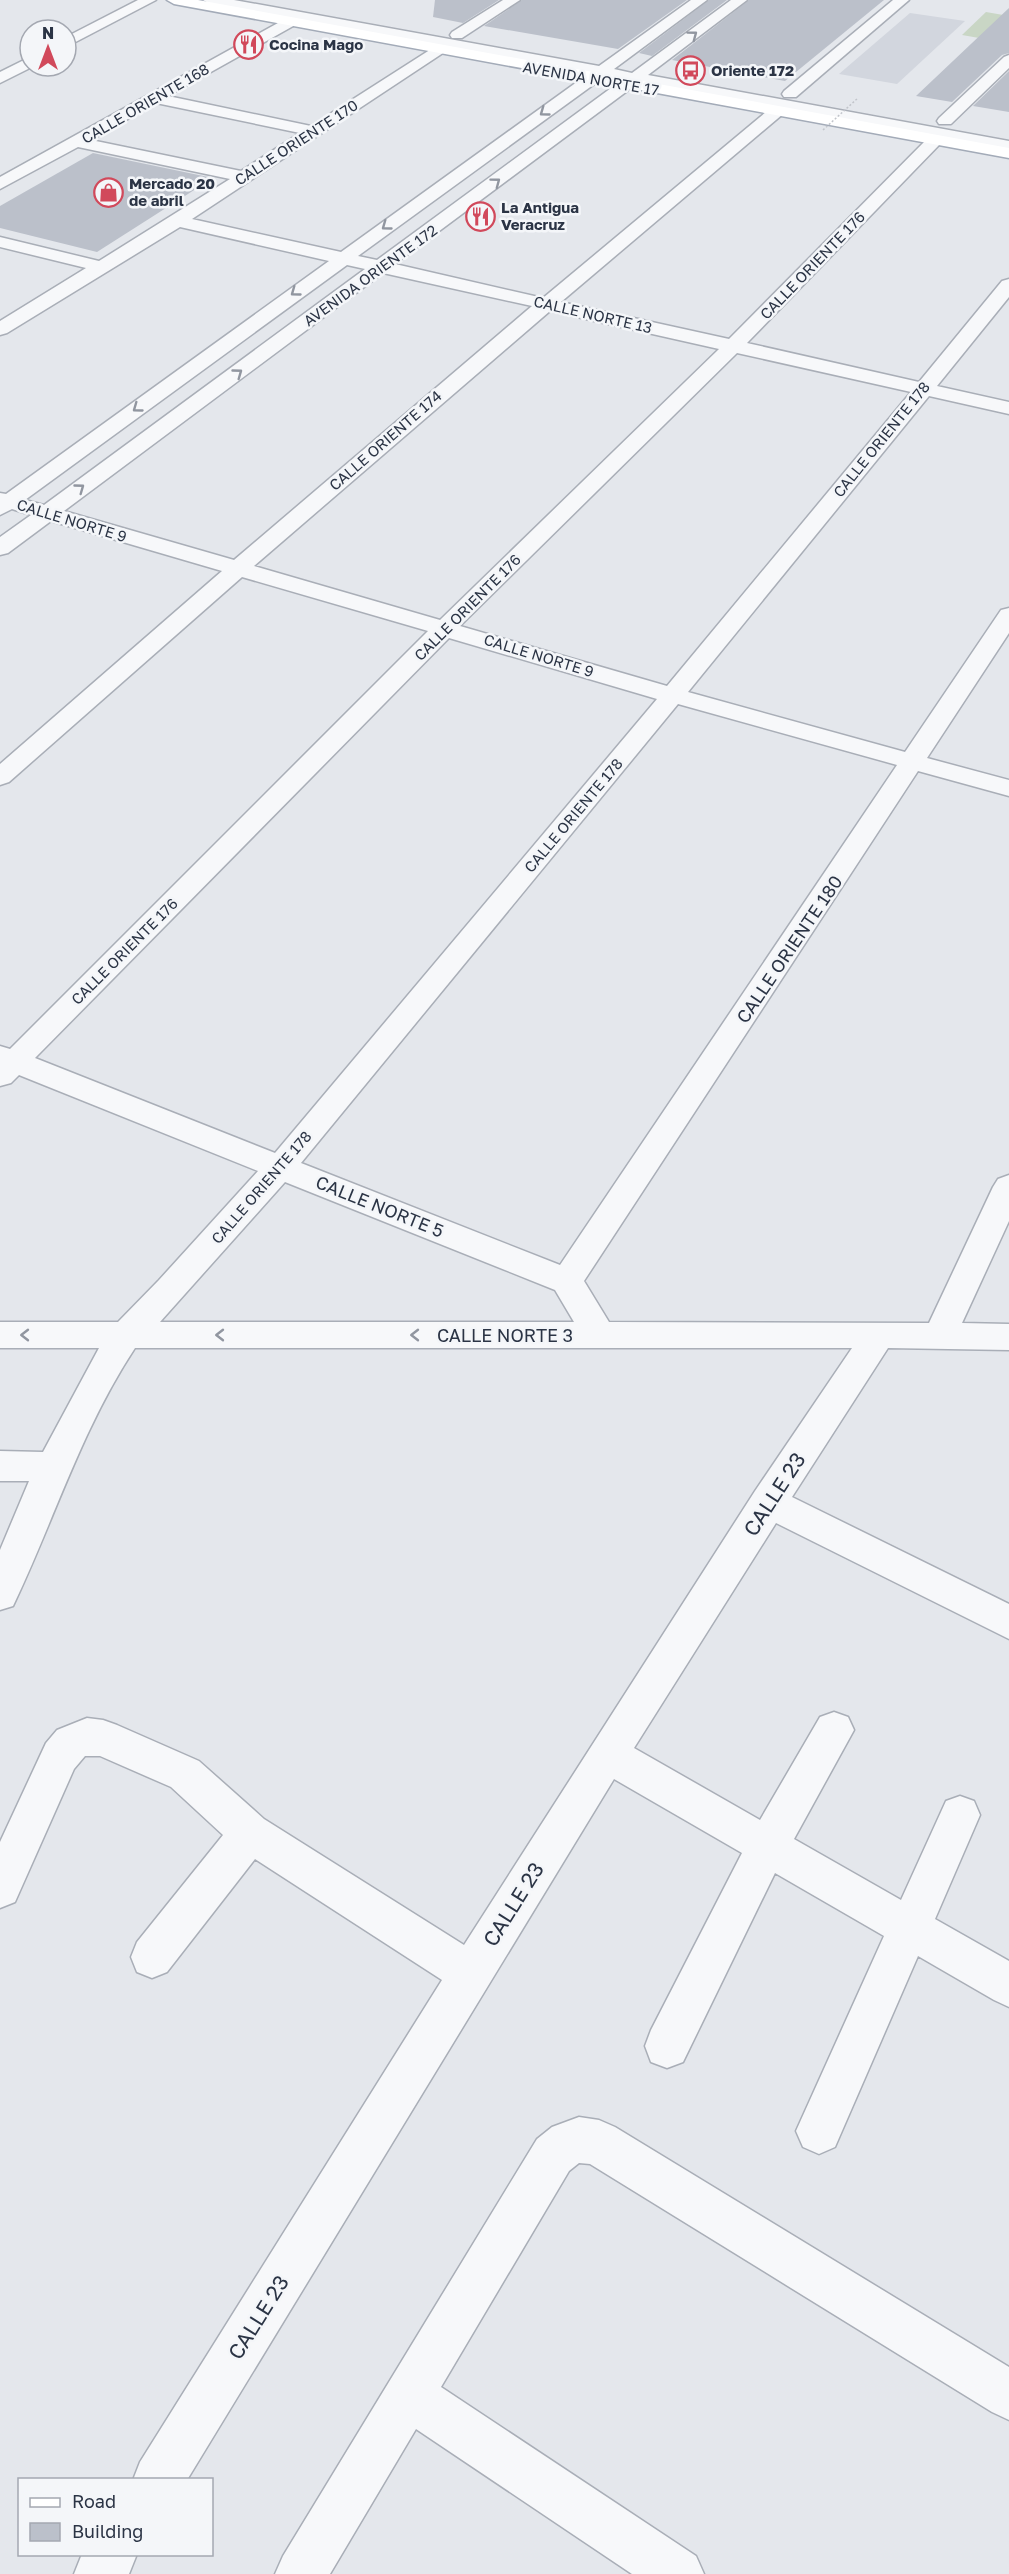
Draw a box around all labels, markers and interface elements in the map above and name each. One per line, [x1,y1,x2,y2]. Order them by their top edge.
north arrow [18,18,78,78]
text: N [42,23,54,43]
restaurant icon: Cocina Mago [232,28,264,60]
one-way arrow [687,31,698,42]
place label: Cocina Mago [269,35,363,53]
bus stop icon: Oriente 172 [674,54,706,86]
street label: AVENIDA NORTE 17 [521,57,661,99]
street label: CALLE ORIENTE 168 [78,59,212,147]
place label: Oriente 172 [711,61,794,79]
street label: CALLE ORIENTE 170 [231,95,361,189]
one-way arrow [539,105,550,116]
place label: Mercado 20 de abril [129,174,215,209]
shop icon: Mercado 20 de abril [92,176,124,208]
one-way arrow [489,178,500,189]
place label: La Antigua Veracruz [501,198,579,233]
restaurant icon: La Antigua Veracruz [464,200,496,232]
street label: CALLE ORIENTE 176 [756,207,868,323]
one-way arrow [381,219,392,230]
street label: AVENIDA ORIENTE 172 [300,220,440,330]
one-way arrow [290,285,301,296]
street label: CALLE NORTE 13 [532,292,654,336]
one-way arrow [231,369,242,380]
street label: CALLE ORIENTE 178 [829,378,933,500]
street label: CALLE ORIENTE 174 [325,386,445,494]
one-way arrow [133,400,144,411]
one-way arrow [74,485,85,496]
street label: CALLE NORTE 9 [15,495,129,545]
street label: CALLE ORIENTE 176 [410,550,524,664]
street label: CALLE NORTE 9 [482,630,596,680]
street label: CALLE ORIENTE 178 [520,754,626,876]
street label: CALLE ORIENTE 180 [731,871,847,1027]
street label: CALLE ORIENTE 176 [67,894,181,1008]
street label: CALLE ORIENTE 178 [207,1127,315,1247]
street label: CALLE NORTE 5 [313,1170,447,1242]
street label: CALLE NORTE 3 [437,1324,573,1346]
one-way arrow [20,1329,29,1341]
one-way arrow [215,1329,224,1341]
one-way arrow [410,1329,419,1341]
street label: CALLE 23 [737,1447,811,1541]
street label: CALLE 23 [477,1857,549,1951]
street label: CALLE 23 [222,2270,294,2364]
legend [18,2478,213,2556]
text: Road [72,2490,116,2512]
text: Building [72,2520,143,2542]

